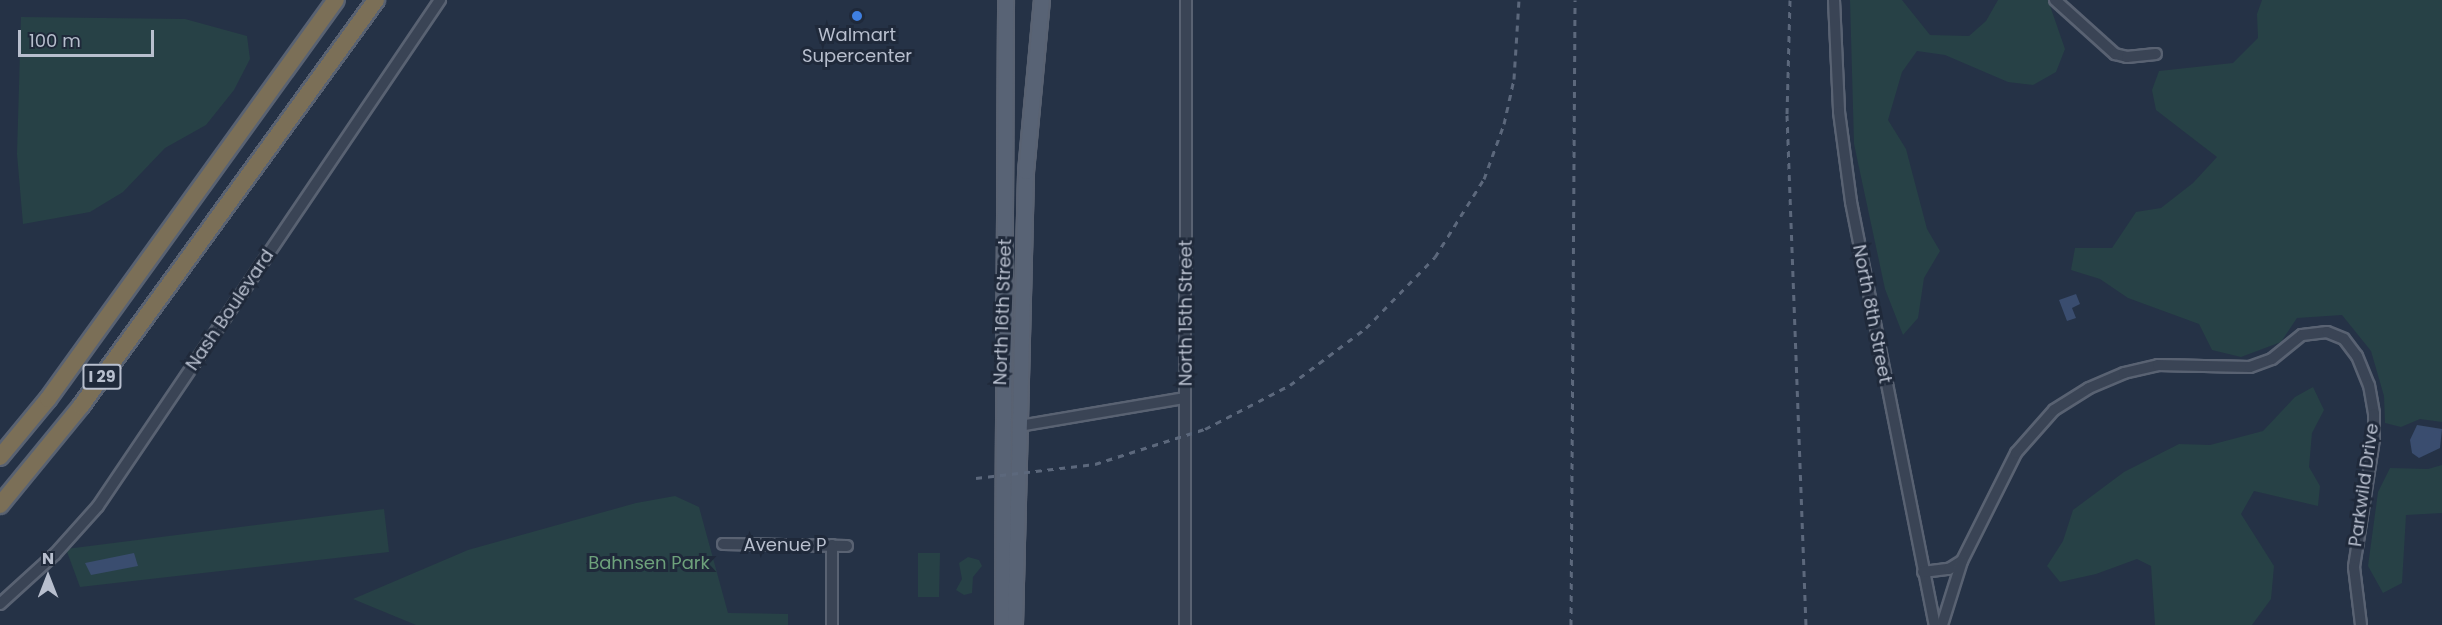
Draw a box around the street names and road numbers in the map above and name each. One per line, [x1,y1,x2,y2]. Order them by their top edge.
street label: North 16th Street [990,238,1016,386]
street label: North 15th Street [1175,240,1197,386]
street label: North 8th Street [1848,243,1896,385]
street label: Nash Boulevard [182,245,278,375]
road number: I 29 [81,364,123,390]
street label: Parkwild Drive [2345,422,2383,548]
street label: Avenue P [744,534,826,556]

